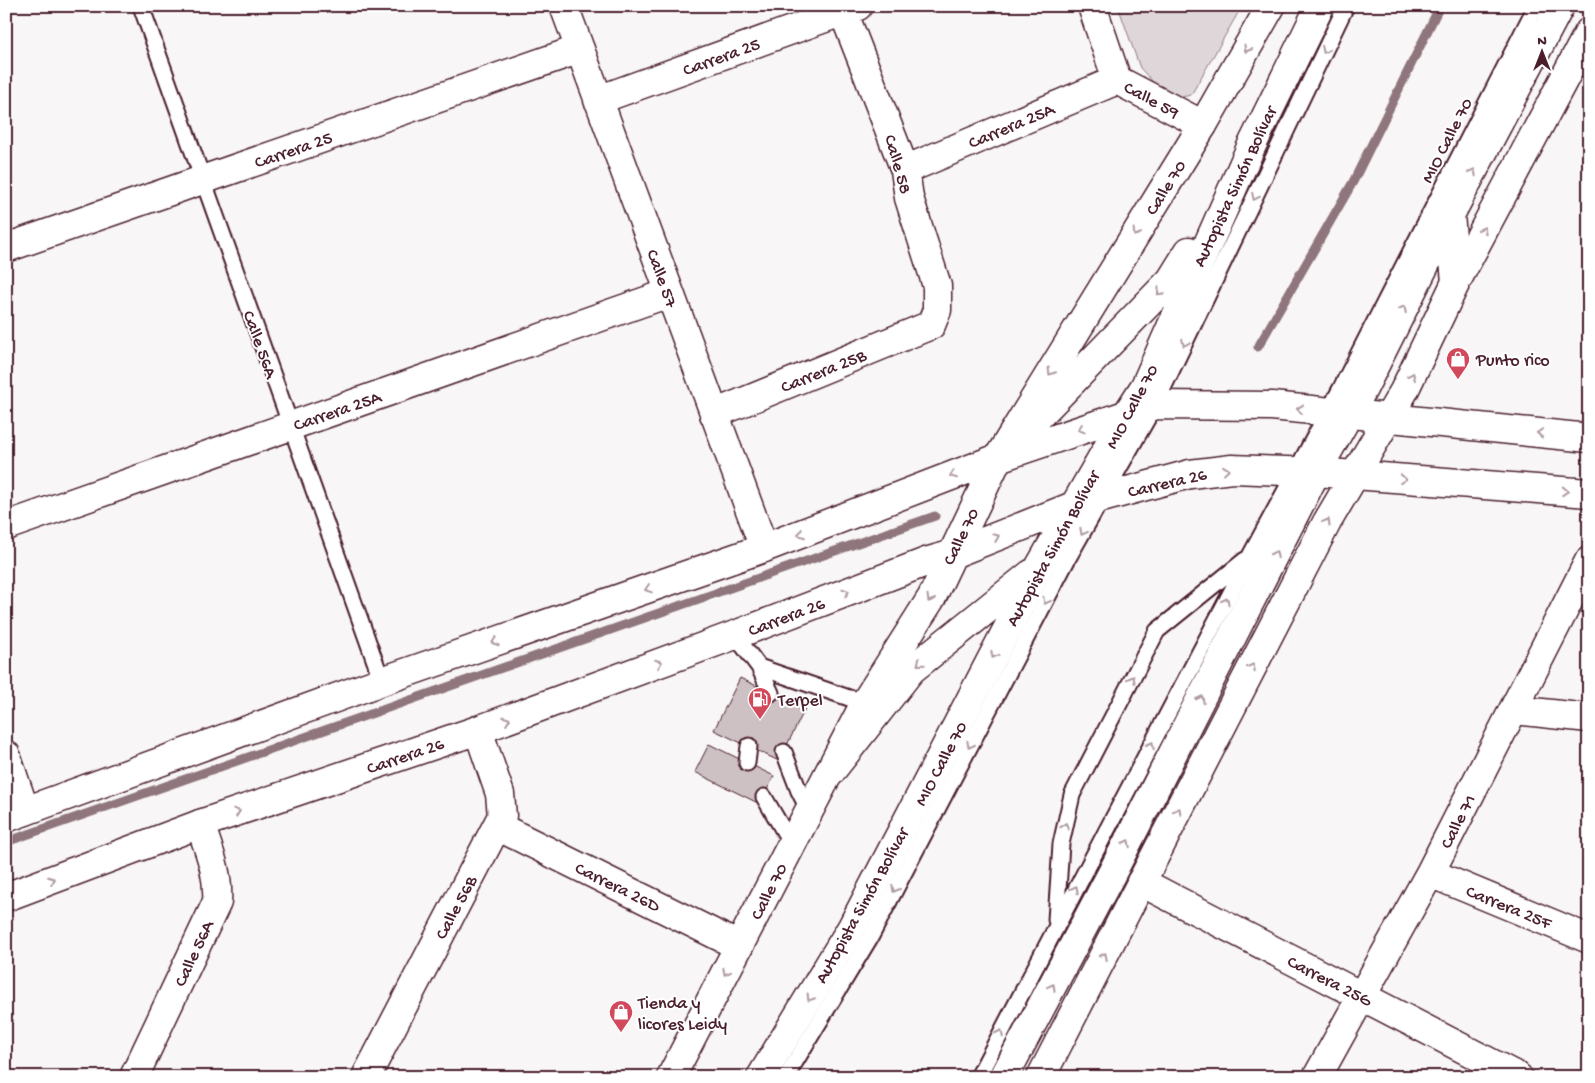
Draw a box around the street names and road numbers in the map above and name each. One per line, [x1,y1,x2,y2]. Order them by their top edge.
street label: Carrera 25 [680,35,763,82]
street label: Calle 59 [1120,78,1182,124]
street label: MIO Calle 70 [1418,95,1479,187]
street label: Carrera 25A [966,99,1059,155]
street label: Autopista Simón Bolívar [1190,102,1283,271]
street label: Carrera 25 [252,128,335,174]
street label: Calle 58 [878,133,915,197]
street label: Calle 70 [1142,157,1192,220]
street label: Calle 57 [641,247,681,311]
street label: Calle 56A [237,308,281,383]
street label: Carrera 25B [778,345,870,399]
street label: MIO Calle 70 [1102,361,1164,453]
street label: Carrera 25A [291,387,386,437]
street label: Carrera 26 [1126,465,1210,504]
street label: Autopista Simón Bolívar [1003,466,1106,631]
street label: Calle 70 [939,505,985,569]
street label: Carrera 26 [746,594,829,643]
street label: MIO Calle 70 [911,718,973,810]
street label: Carrera 26 [364,734,448,780]
street label: Calle 71 [1437,792,1482,853]
street label: Autopista Simón Bolívar [812,823,915,988]
street label: Carrera 26D [571,859,663,918]
street label: Calle 70 [747,860,793,924]
street label: Calle 56B [432,872,483,944]
street label: Carrera 25F [1462,882,1554,935]
street label: Calle 56A [171,916,220,990]
street label: Carrera 25G [1283,952,1375,1013]

